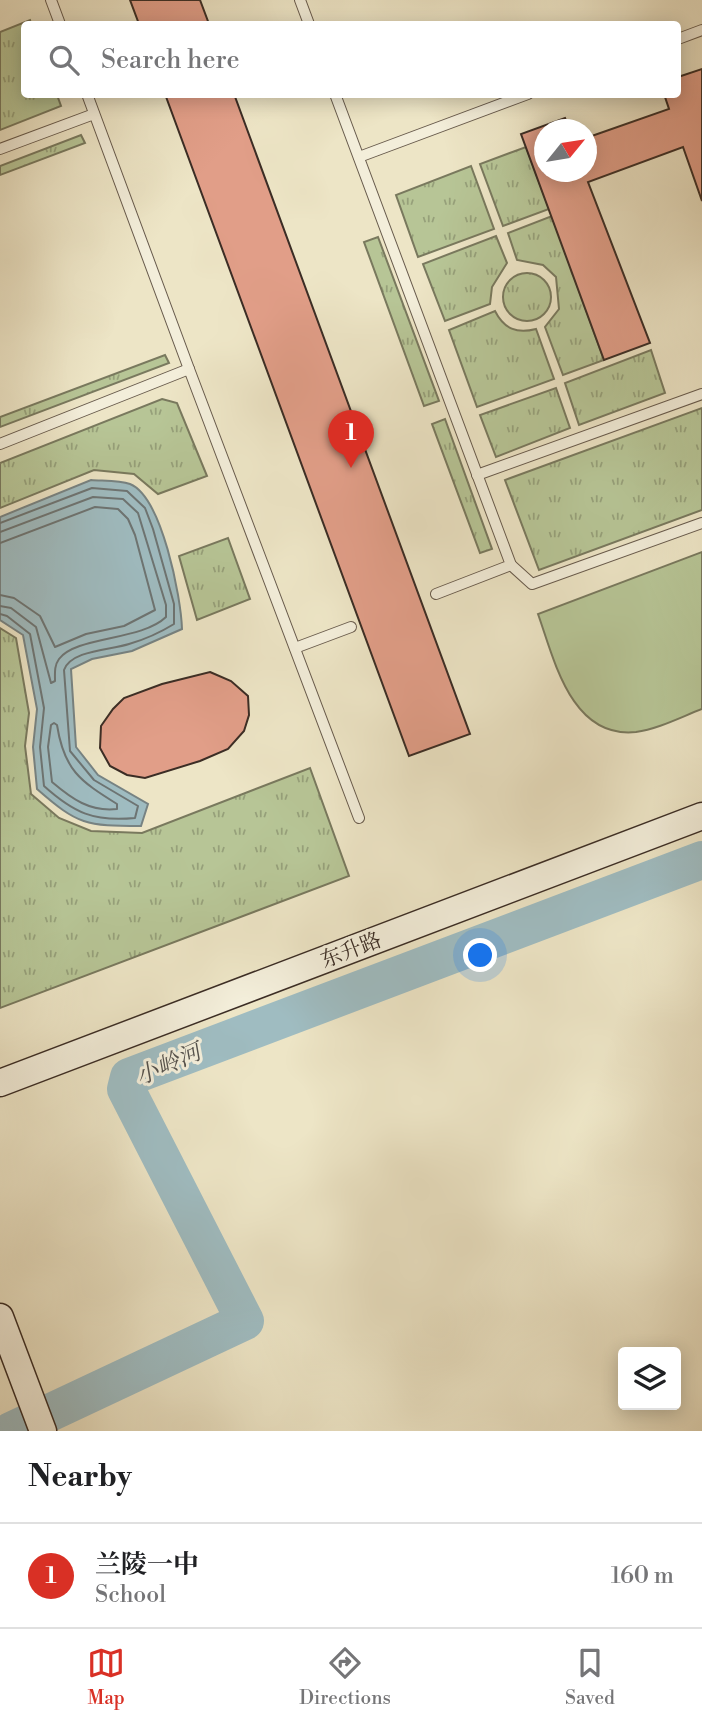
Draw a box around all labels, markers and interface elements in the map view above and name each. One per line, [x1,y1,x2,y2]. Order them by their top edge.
search box [21,21,681,98]
icon: search [45,41,83,79]
text: Search here [101,44,240,76]
north arrow [534,119,597,182]
pin: 1 [328,410,374,468]
street label: 东升路 [317,928,385,974]
your location [463,938,497,972]
water label: 小岭河 [131,1036,209,1092]
map controls [618,1347,681,1410]
button: layers [618,1347,681,1410]
text: Nearby [28,1458,132,1496]
text: 兰陵一中 [95,1549,199,1581]
text: 1 [45,1562,57,1590]
text: 160 m [611,1562,674,1590]
text: School [95,1581,166,1609]
tab: Map [87,1644,125,1710]
tab: Directions [299,1644,391,1710]
tab: Saved [565,1644,615,1710]

